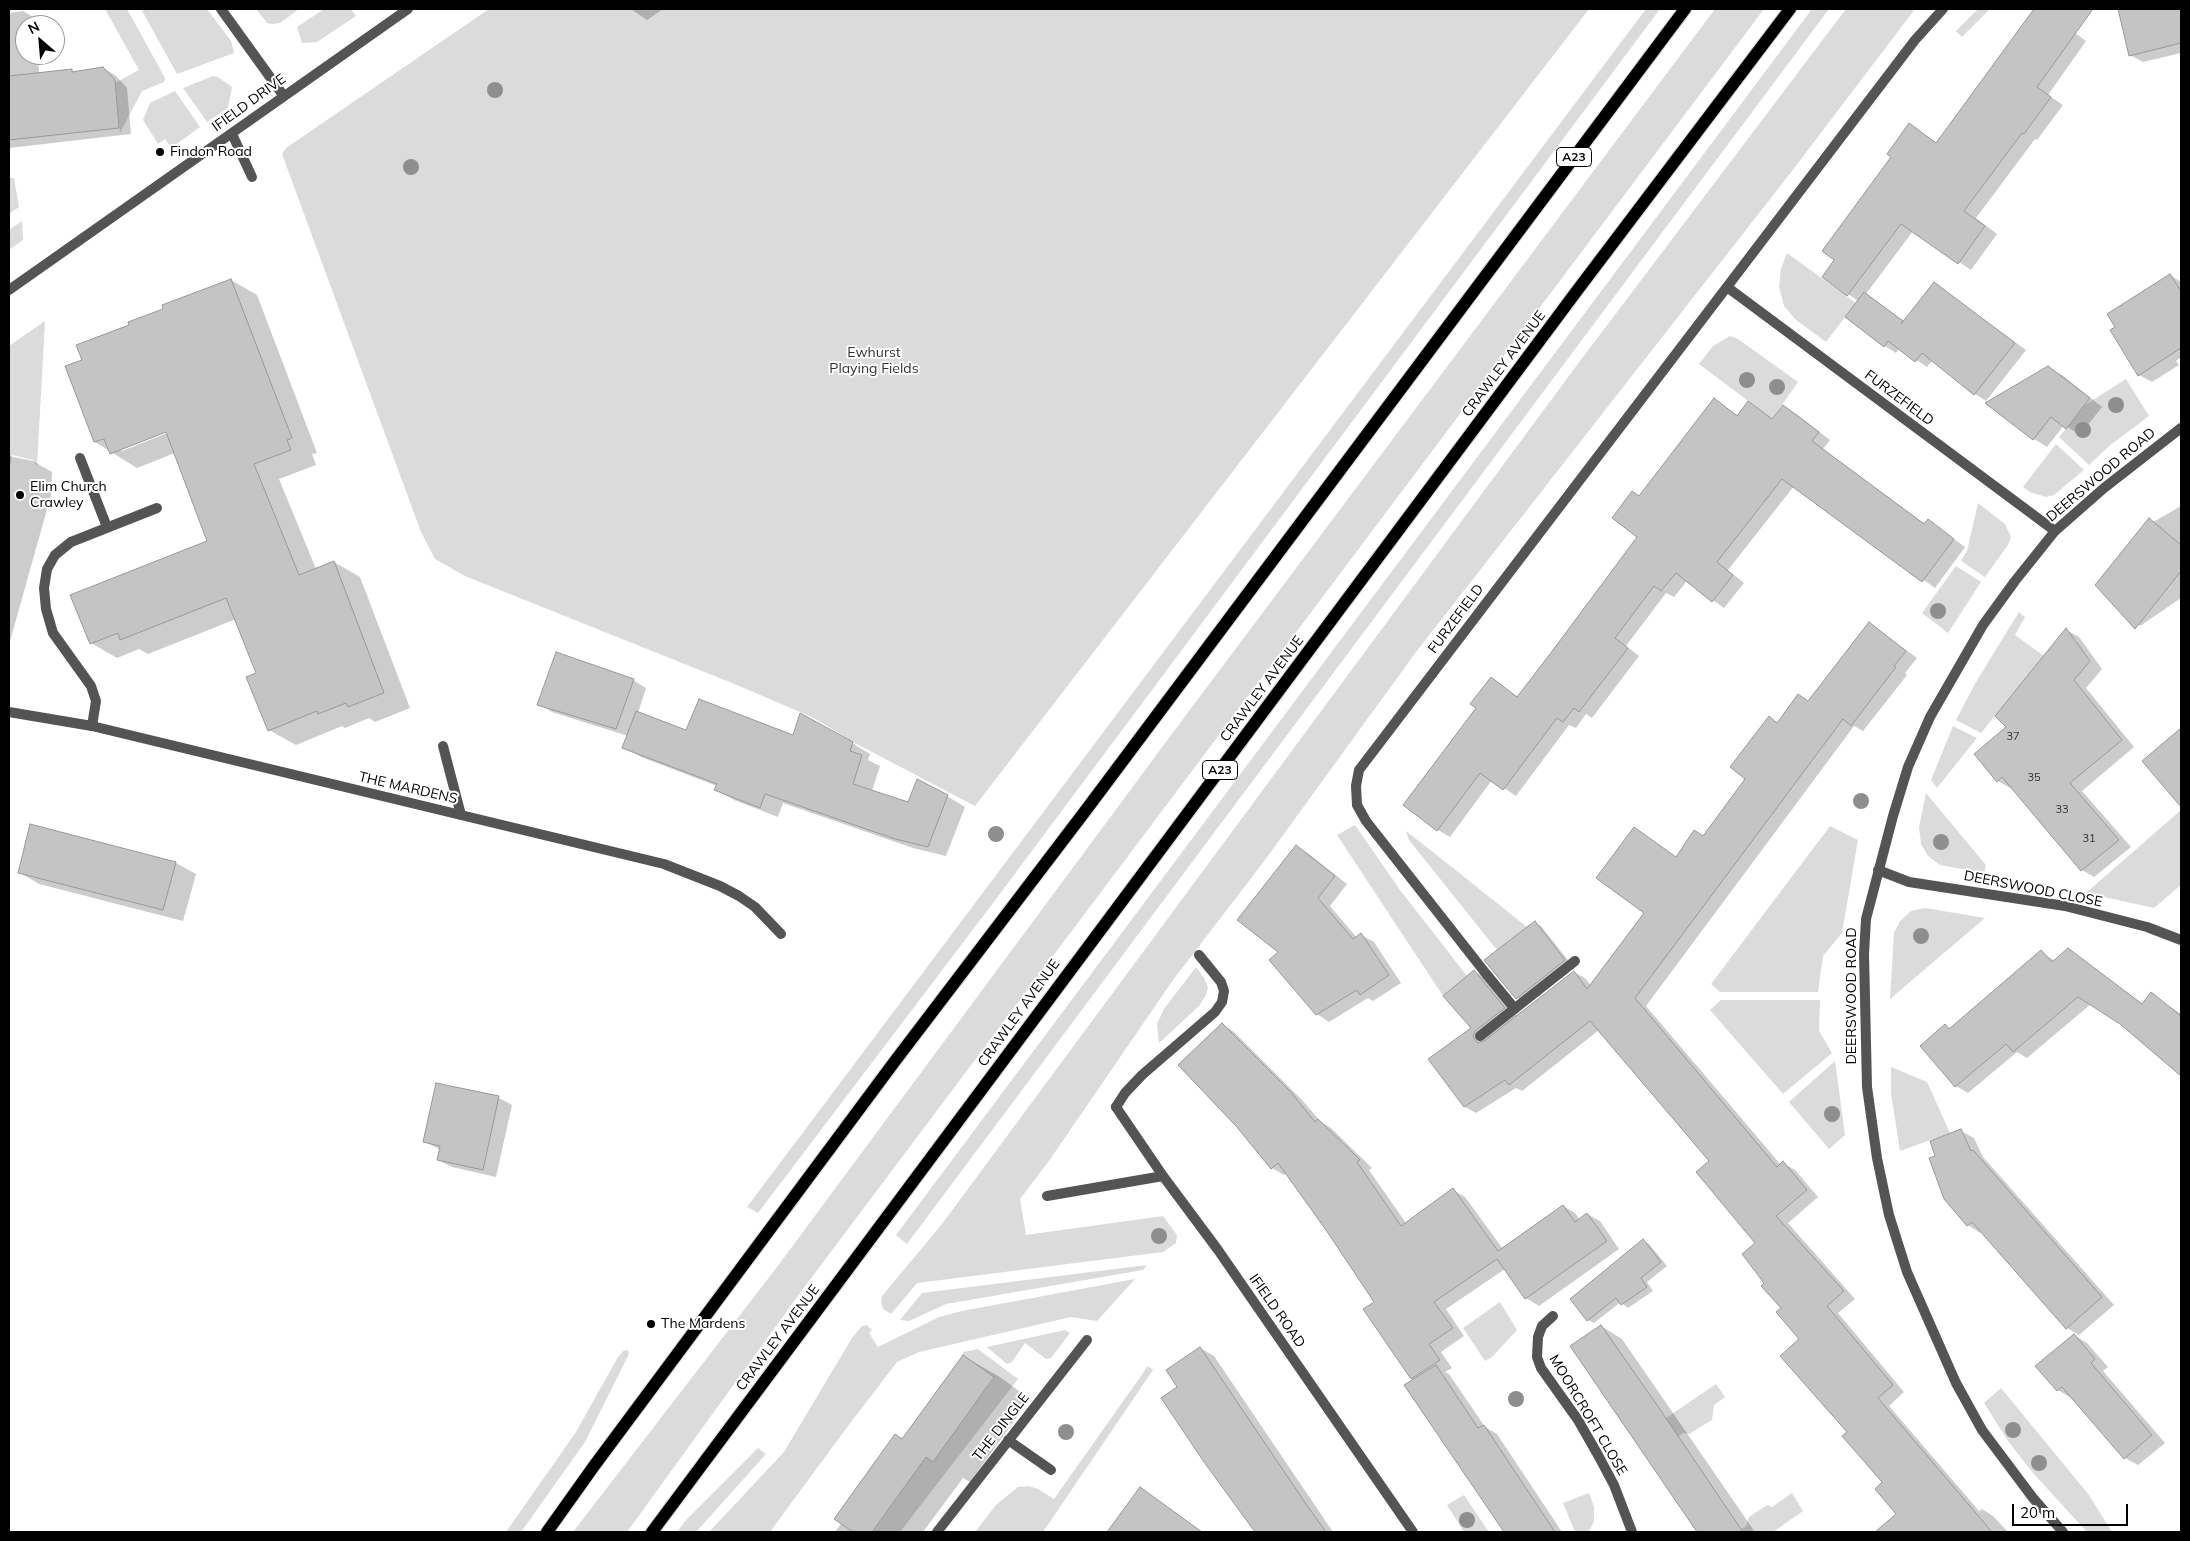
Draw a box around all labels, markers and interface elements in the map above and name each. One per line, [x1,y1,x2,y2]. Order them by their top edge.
north arrow [15,15,65,65]
text: N [25,17,42,38]
street label: IFIELD DRIVE [209,71,289,135]
place label: Findon Road [170,144,252,160]
marker: Findon Road [154,146,166,158]
road number: A23 [1556,148,1592,166]
street label: CRAWLEY AVENUE [1459,308,1549,420]
park label: Ewhurst Playing Fields [829,345,919,378]
street label: FURZEFIELD [1861,367,1937,429]
street label: DEERSWOOD ROAD [2043,424,2159,526]
place label: Elim Church Crawley [30,479,107,512]
marker: Elim Church Crawley [14,489,26,501]
street label: FURZEFIELD [1425,581,1487,657]
street label: CRAWLEY AVENUE [1217,633,1307,745]
house number: 37 [2006,730,2020,744]
road number: A23 [1202,760,1238,780]
street label: THE MARDENS [357,768,459,808]
house number: 35 [2027,771,2041,785]
house number: 33 [2055,803,2069,817]
house number: 31 [2082,832,2096,846]
street label: DEERSWOOD CLOSE [1962,867,2104,911]
street label: DEERSWOOD ROAD [1844,927,1860,1065]
street label: CRAWLEY AVENUE [974,956,1064,1070]
street label: IFIELD ROAD [1245,1271,1309,1351]
street label: CRAWLEY AVENUE [733,1282,823,1394]
place label: The Mardens [661,1316,745,1332]
marker: The Mardens [645,1318,657,1330]
street label: MOORCROFT CLOSE [1545,1352,1631,1478]
street label: THE DINGLE [969,1390,1033,1464]
scale bar [2015,1494,2131,1526]
text: 20 m [2020,1503,2055,1522]

